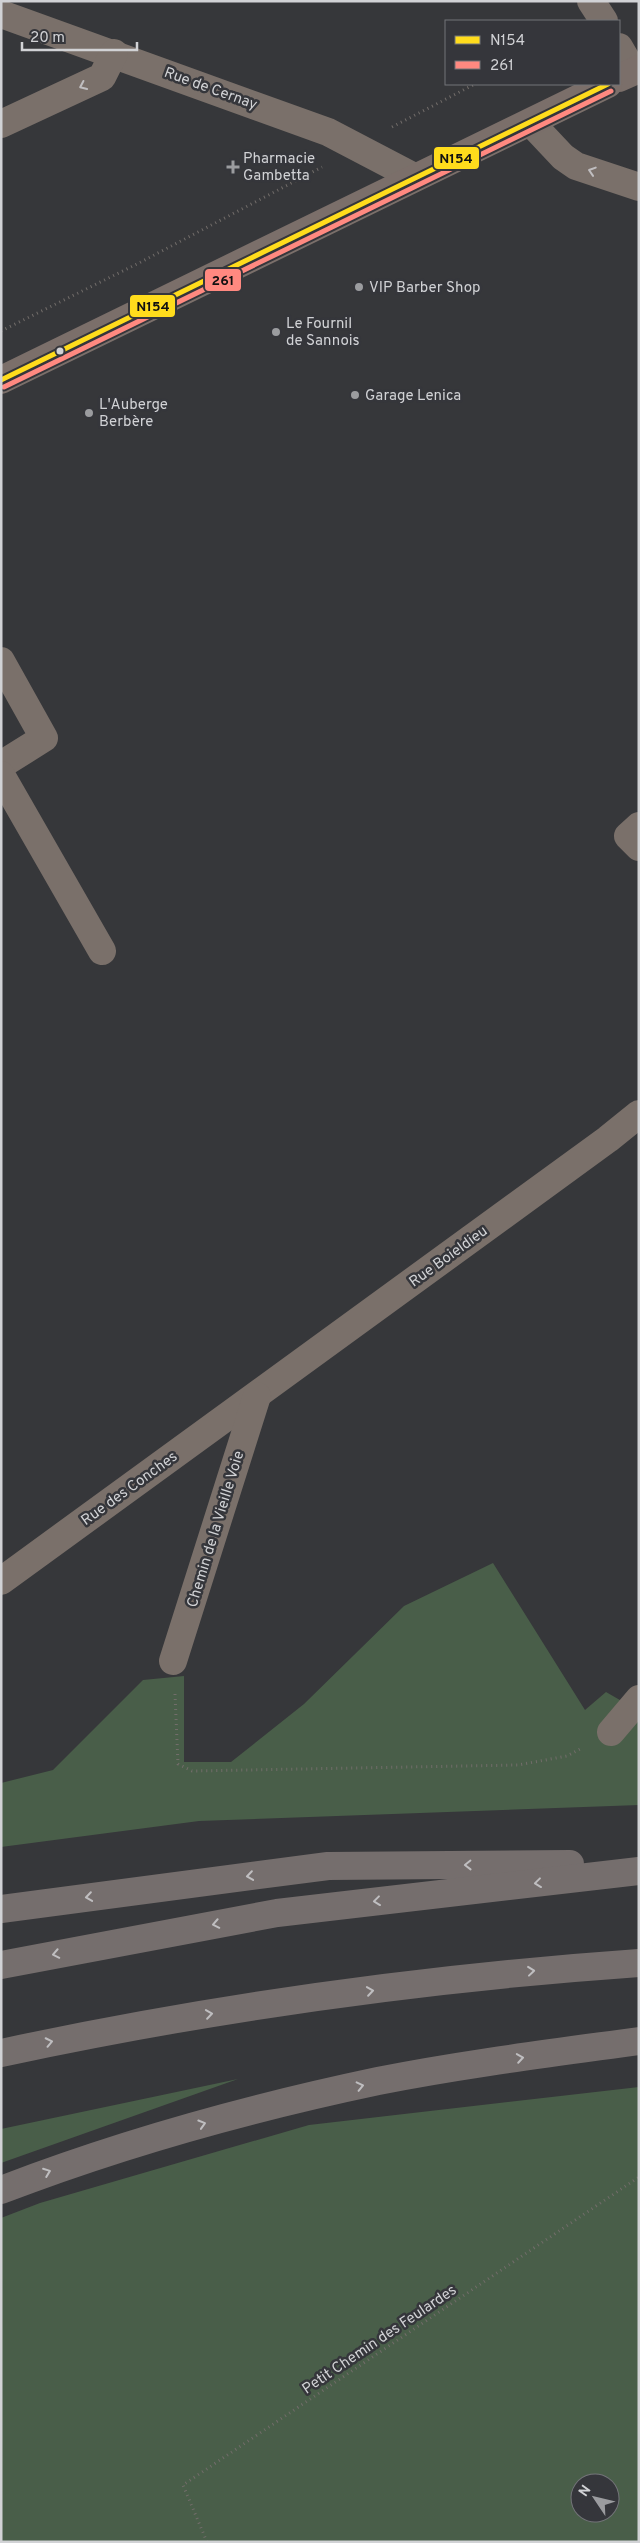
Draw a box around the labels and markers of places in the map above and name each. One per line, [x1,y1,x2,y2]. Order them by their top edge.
place label: Pharmacie Gambetta [243,150,315,186]
marker: Pharmacie Gambetta [227,161,239,173]
place label: VIP Barber Shop [369,279,480,298]
marker: VIP Barber Shop [353,281,365,293]
place label: Le Fournil de Sannois [286,315,360,351]
marker: Le Fournil de Sannois [270,326,282,338]
unlabelled marker [55,346,65,356]
place label: Garage Lenica [365,387,461,406]
marker: Garage Lenica [349,389,361,401]
place label: L'Auberge Berbère [99,396,168,432]
marker: L'Auberge Berbère [83,407,95,419]

